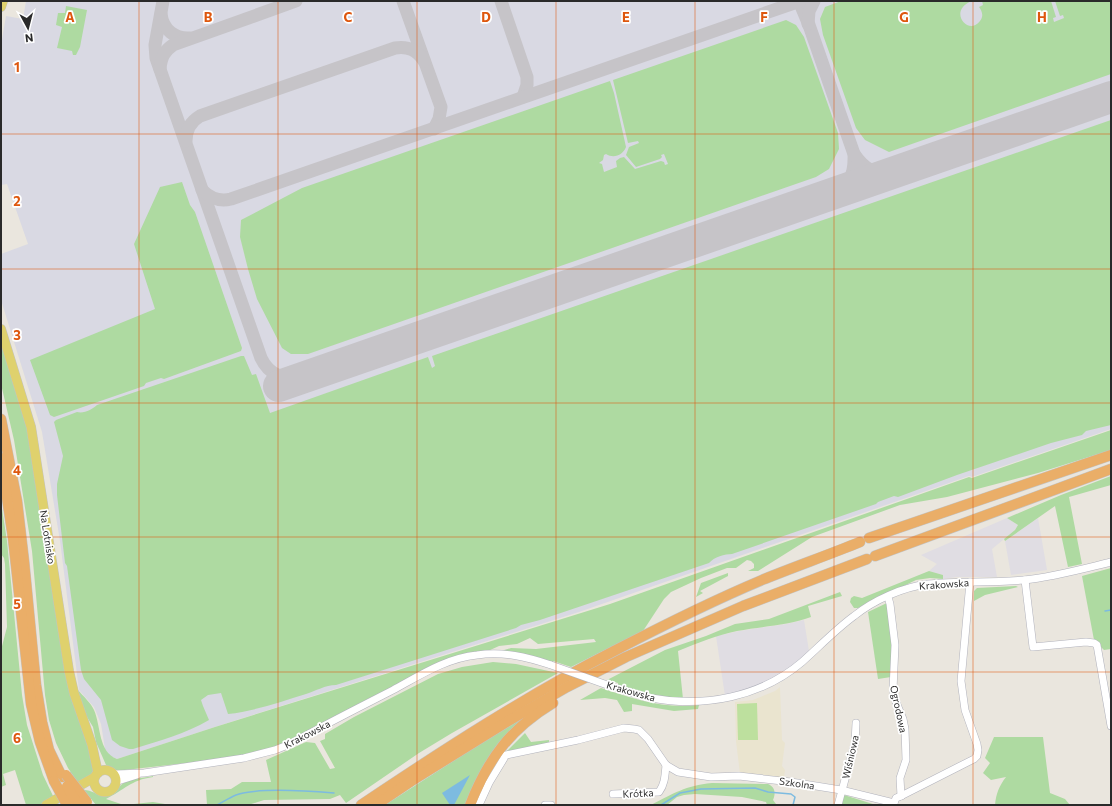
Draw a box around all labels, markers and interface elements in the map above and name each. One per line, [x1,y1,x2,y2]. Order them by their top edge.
north arrow [8,8,48,48]
text: A [65,9,75,25]
text: B [204,9,213,25]
text: C [344,9,353,25]
text: D [481,9,491,25]
text: E [622,9,630,25]
text: F [760,9,768,25]
text: G [899,9,909,25]
text: H [1037,9,1047,25]
text: N [24,31,34,45]
text: 1 [14,59,20,75]
text: 2 [13,193,21,209]
text: 3 [13,327,21,343]
text: 4 [13,462,21,478]
street label: Na Lotnisko [38,509,58,565]
street label: Krakowska [919,576,969,592]
text: 5 [13,596,21,612]
street label: Krakowska [605,678,657,704]
street label: Ogrodowa [888,684,910,734]
street label: Krakowska [282,717,332,751]
text: 6 [13,730,21,746]
street label: Wiśniowa [839,734,861,780]
street label: Szkolna [779,775,815,791]
street label: Krótka [622,786,654,800]

